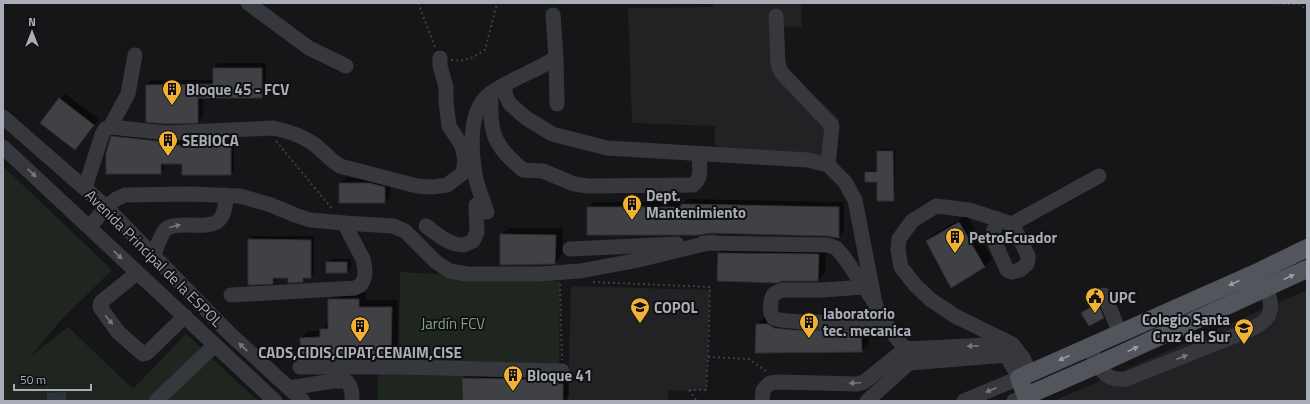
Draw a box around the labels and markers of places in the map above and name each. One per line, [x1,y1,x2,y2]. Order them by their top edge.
building icon: Bloque 45 - FCV [161,78,183,106]
place label: Bloque 45 - FCV [186,78,289,101]
building icon: SEBIOCA [157,129,179,157]
place label: SEBIOCA [182,129,239,152]
place label: Dept. Mantenimiento [646,184,746,224]
building icon: Dept. Mantenimiento [621,193,643,221]
building icon: PetroEcuador [944,226,966,254]
place label: PetroEcuador [969,226,1058,249]
public building icon: UPC [1084,286,1106,314]
place label: UPC [1109,286,1136,309]
school or university icon: COPOL [629,296,651,324]
place label: COPOL [654,296,698,319]
place label: laboratorio tec. mecanica [823,302,911,342]
place label: Colegio Santa Cruz del Sur [1142,308,1230,348]
building icon: laboratorio tec. mecanica [798,311,820,339]
building icon: CADS,CIDIS,CIPAT,CENAIM,CISE [349,315,371,343]
school or university icon: Colegio Santa Cruz del Sur [1233,317,1255,345]
place label: CADS,CIDIS,CIPAT,CENAIM,CISE [258,341,462,364]
building icon: Bloque 41 [502,364,524,392]
place label: Bloque 41 [527,364,592,387]

